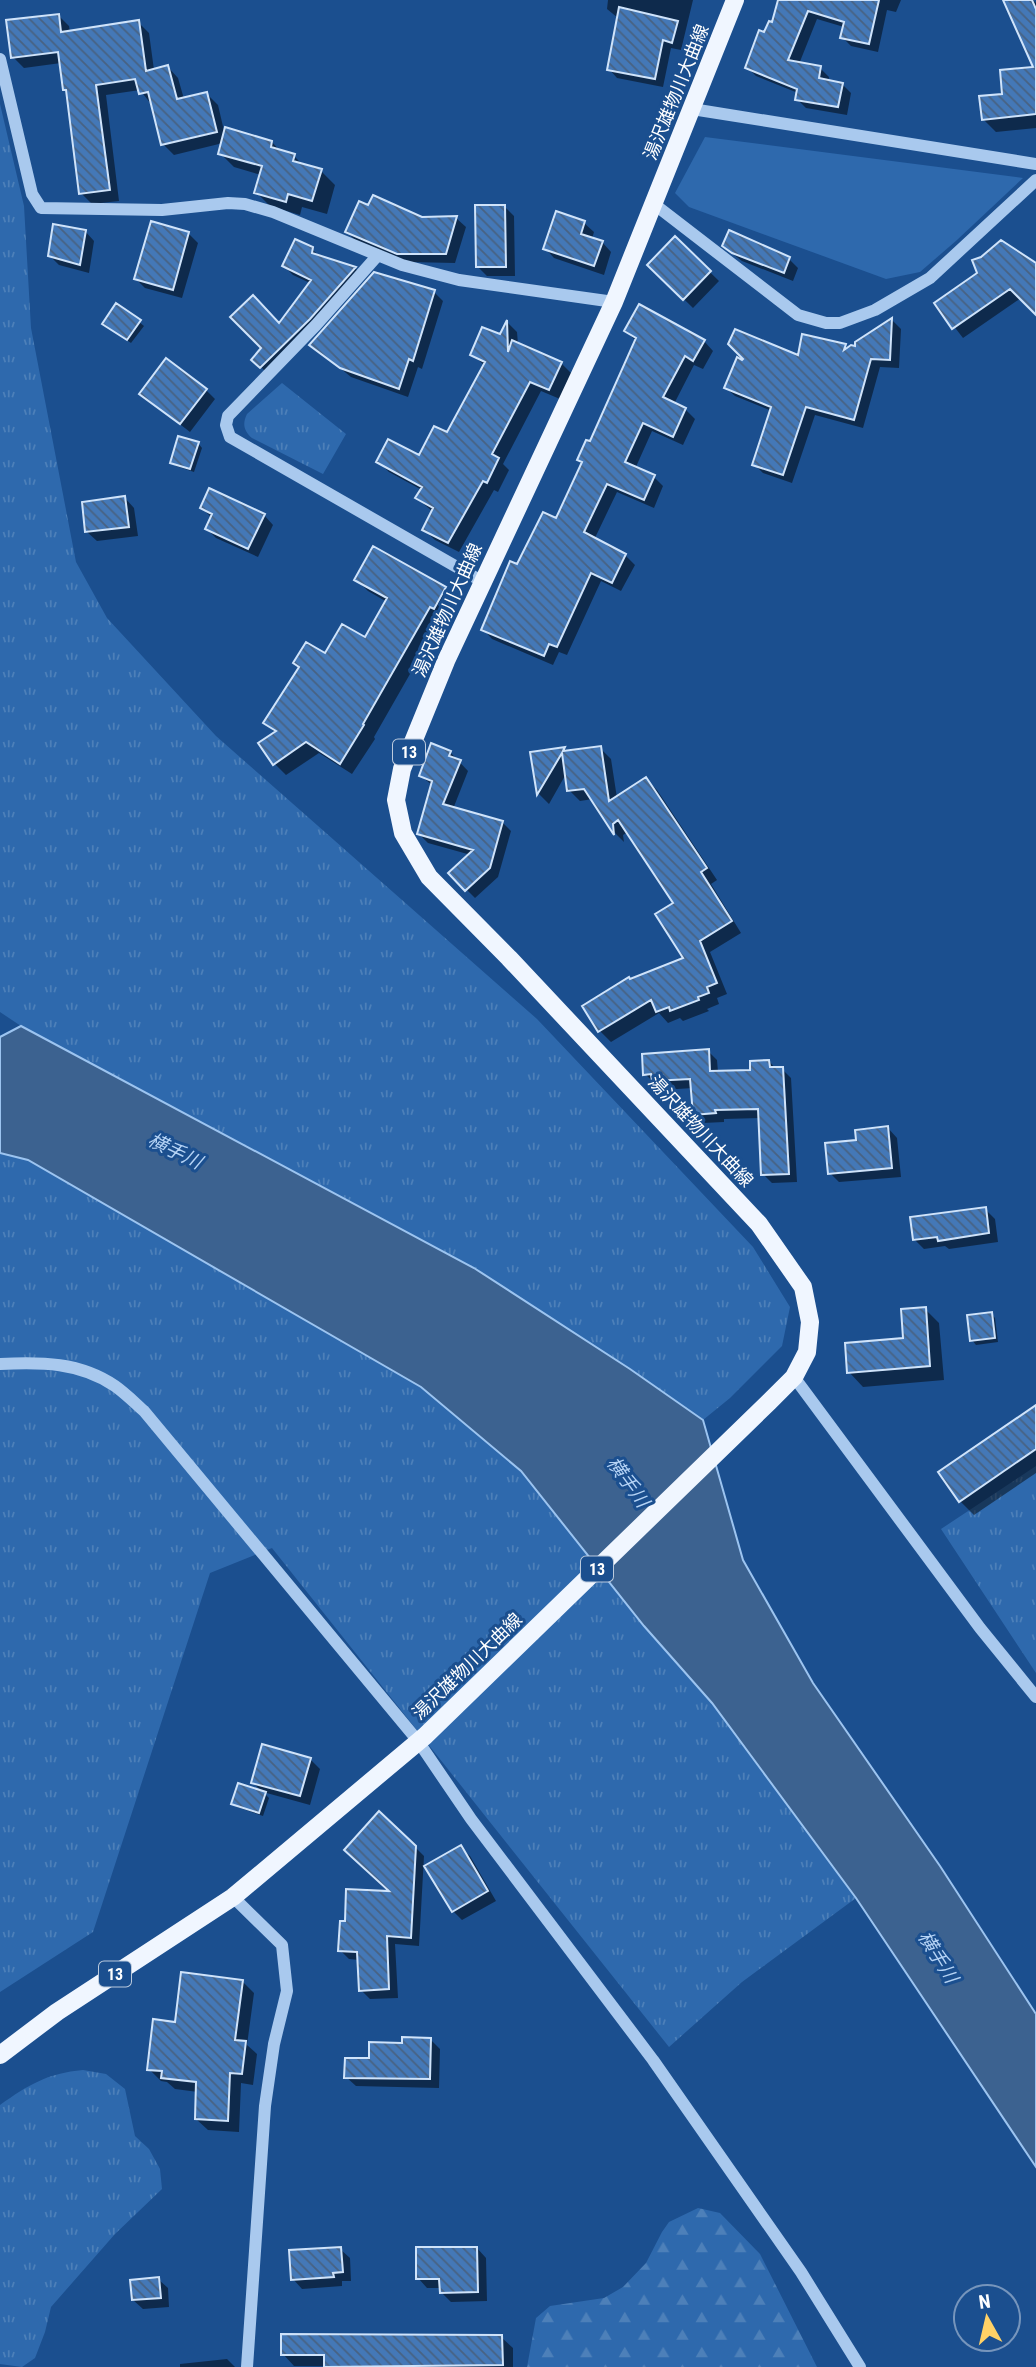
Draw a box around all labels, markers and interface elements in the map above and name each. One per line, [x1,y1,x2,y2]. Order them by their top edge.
street label: 湯沢雄物川大曲線 [639,21,713,163]
street label: 湯沢雄物川大曲線 [408,540,486,680]
road number: 13 [393,740,425,764]
street label: 湯沢雄物川大曲線 [644,1071,758,1191]
water label: 横手川 [144,1128,207,1175]
water label: 横手川 [602,1452,655,1513]
road number: 13 [581,1556,613,1582]
street label: 湯沢雄物川大曲線 [408,1608,526,1724]
water label: 横手川 [913,1927,964,1989]
road number: 13 [99,1962,131,1986]
north arrow [952,2283,1022,2353]
text: N [977,2289,992,2314]

